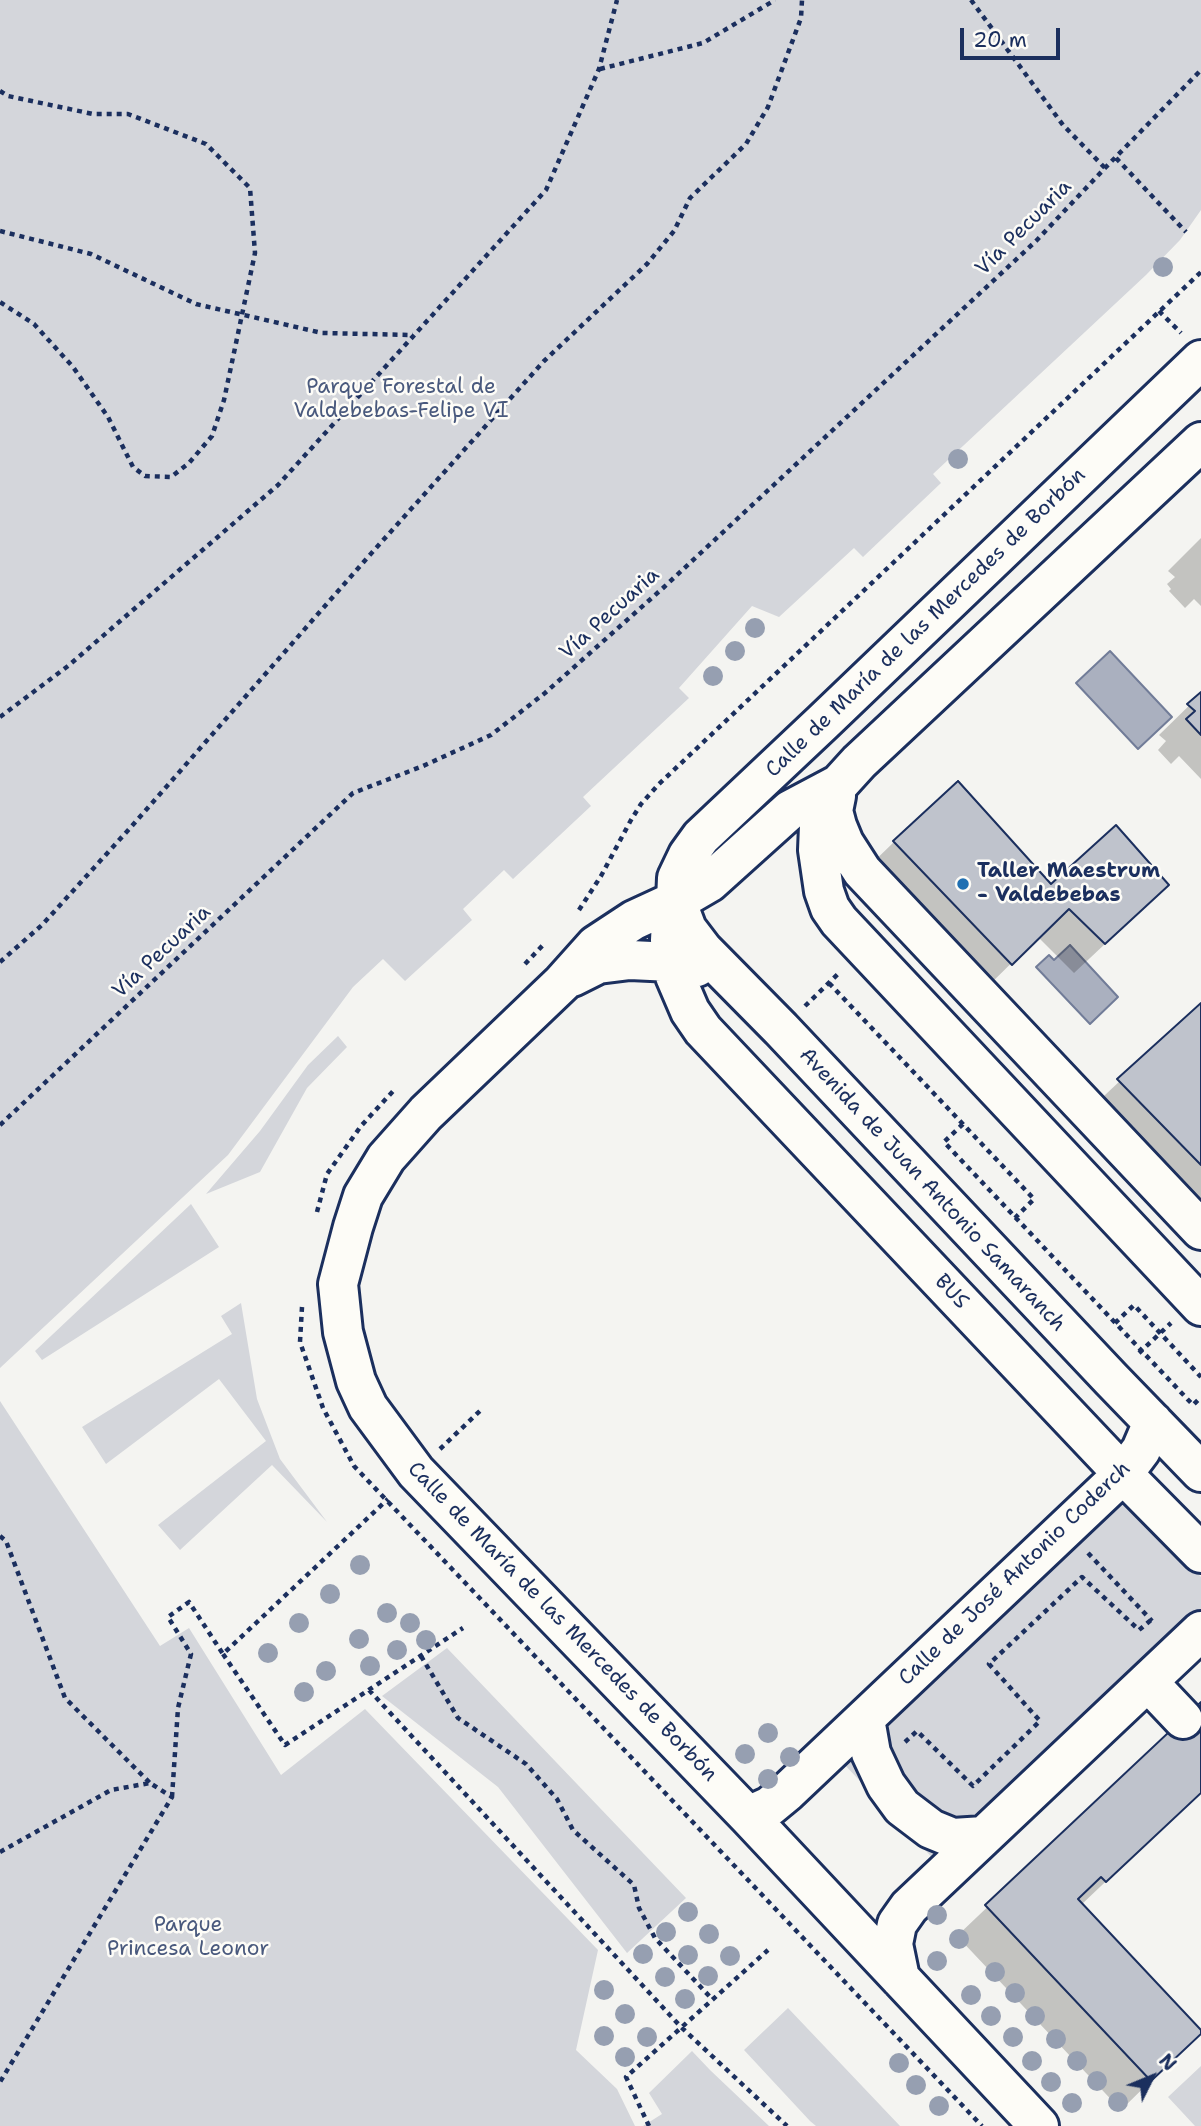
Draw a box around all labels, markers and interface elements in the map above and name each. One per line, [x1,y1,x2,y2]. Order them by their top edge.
scale bar [963,14,1063,58]
text: 20 m [973,26,1027,54]
street label: Vía Pecuaria [971,175,1077,281]
park label: Parque Forestal de Valdebebas-Felipe VI [293,375,509,425]
street label: Calle de María de las Mercedes de Borbón [761,463,1091,783]
street label: Vía Pecuaria [555,563,665,665]
place label: Taller Maestrum - Valdebebas [977,859,1160,909]
marker: Taller Maestrum - Valdebebas [955,876,971,892]
street label: Vía Pecuaria [108,900,216,1004]
street label: Avenida de Juan Antonio Samaranch [794,1043,1070,1337]
street label: BUS [929,1269,973,1315]
street label: Calle de María de las Mercedes de Borbón [402,1457,722,1787]
street label: Calle de José Antonio Coderch [894,1457,1136,1691]
park label: Parque Princesa Leonor [107,1913,269,1963]
north arrow [1117,2042,1187,2112]
text: N [1153,2048,1182,2076]

